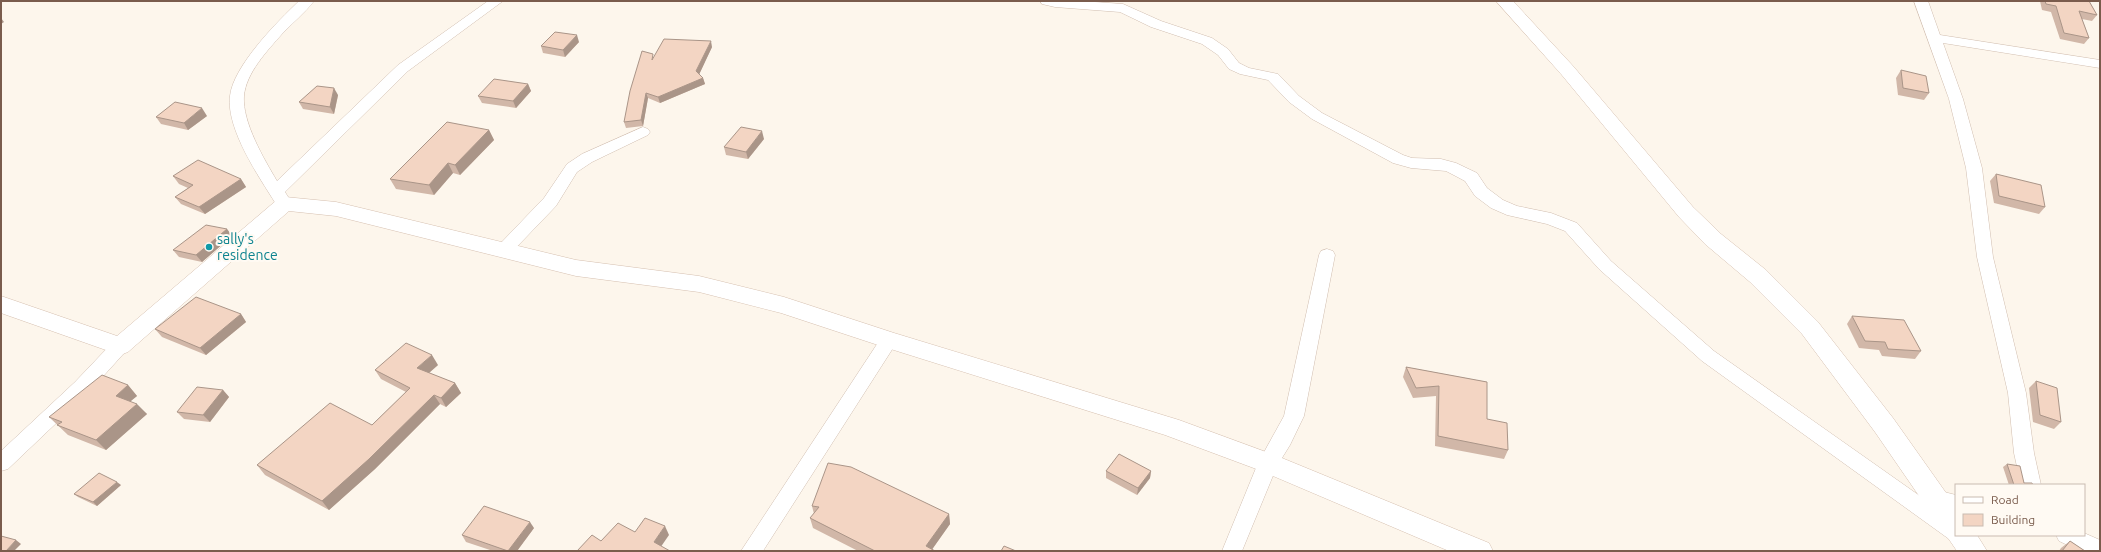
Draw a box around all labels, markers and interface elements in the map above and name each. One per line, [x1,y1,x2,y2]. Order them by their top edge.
place label: sally's residence [217,231,278,263]
marker: sally's residence [204,242,214,252]
legend [1955,484,2085,536]
text: Road [1991,493,2019,506]
text: Building [1991,513,2035,526]

